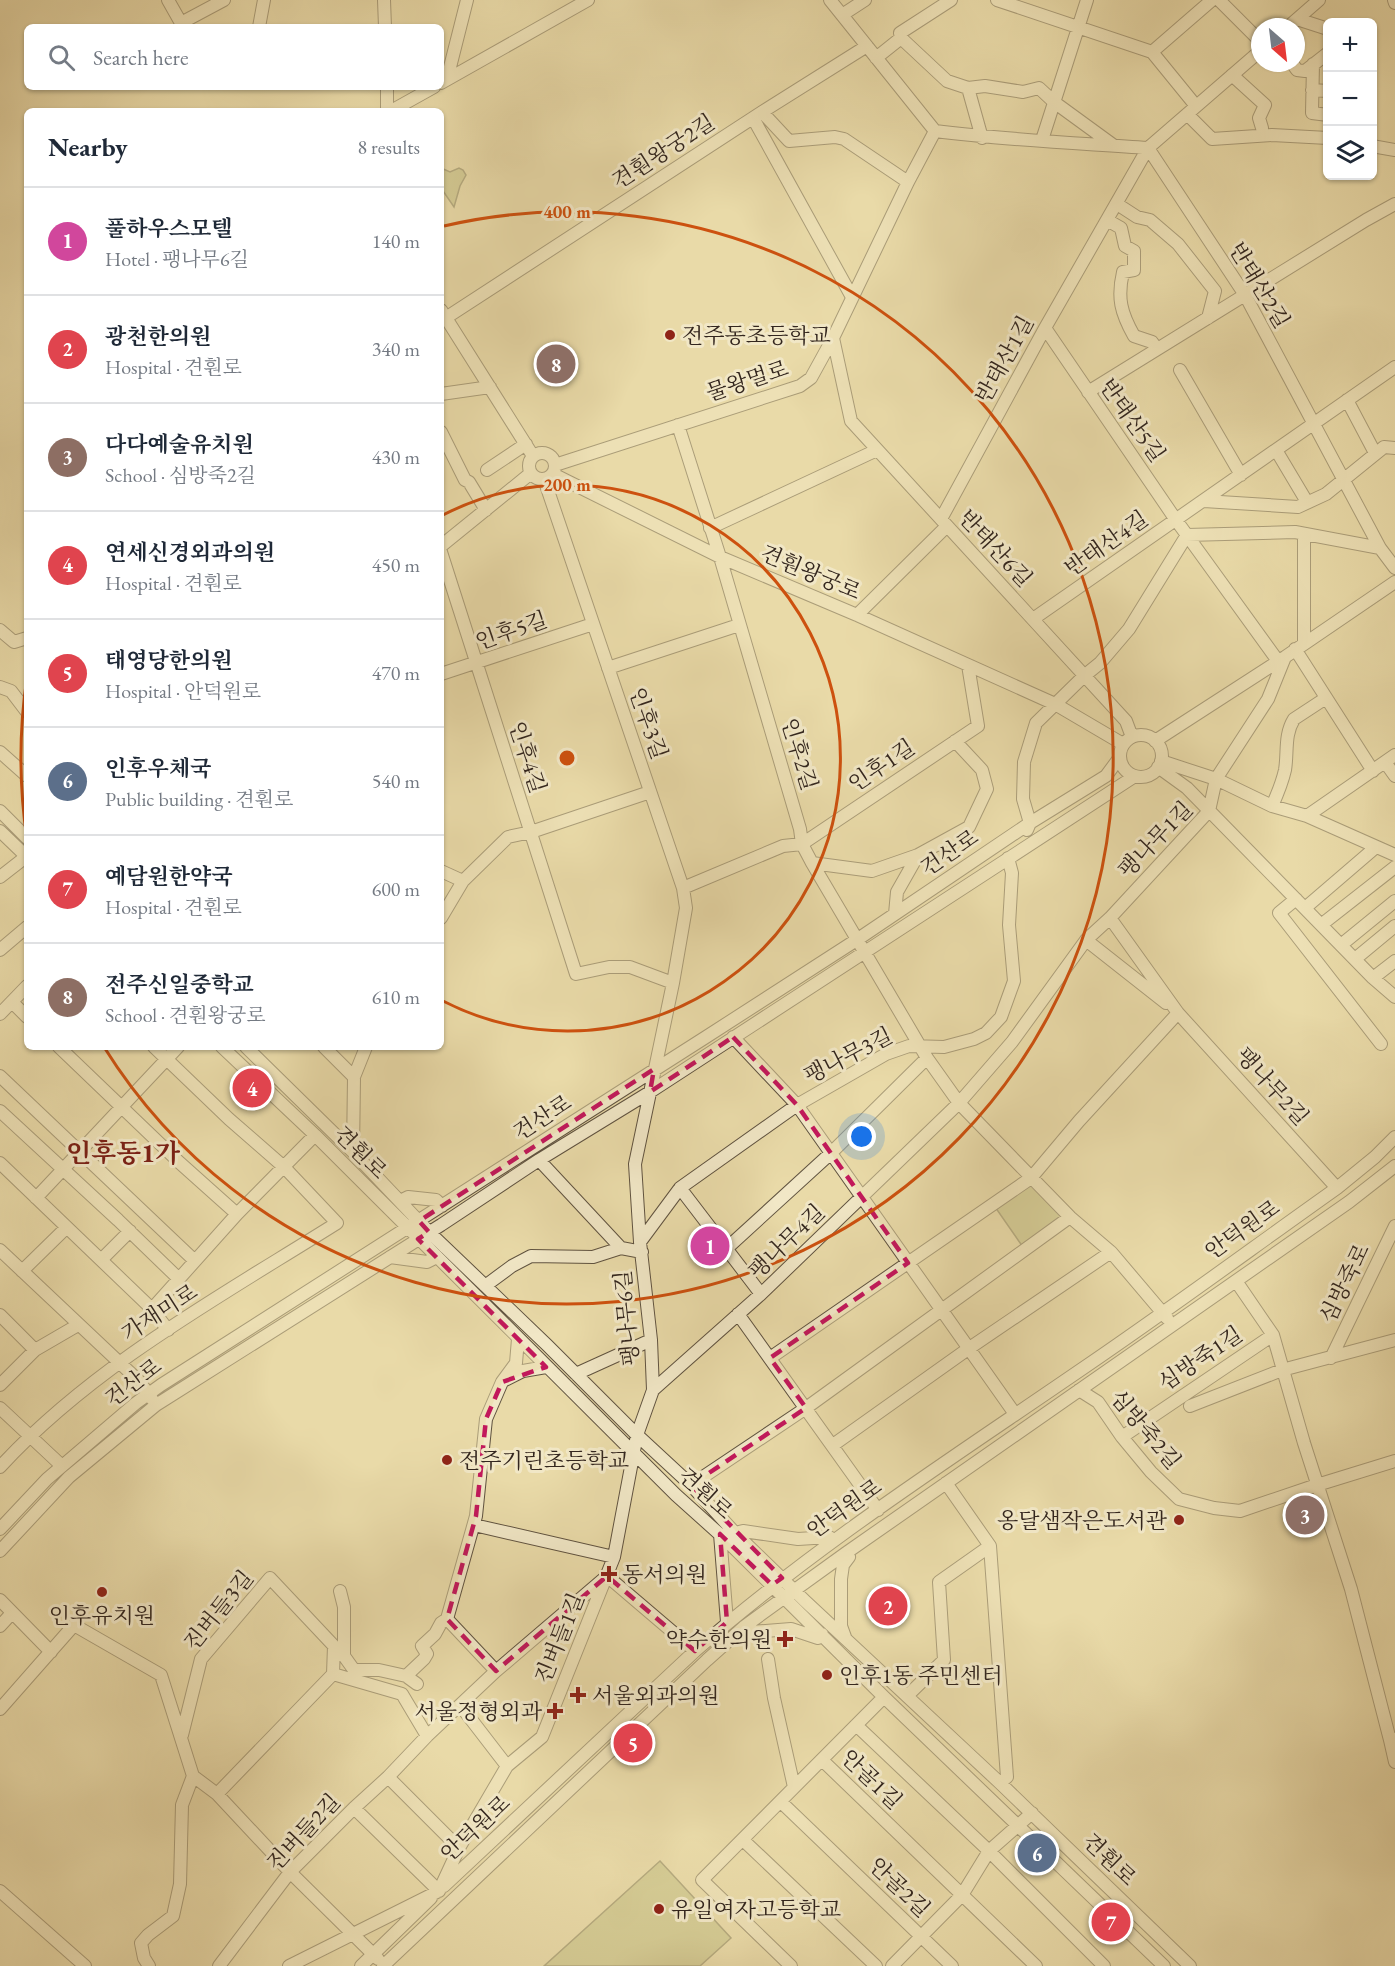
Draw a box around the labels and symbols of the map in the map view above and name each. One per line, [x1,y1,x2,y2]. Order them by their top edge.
north arrow [1251,18,1305,72]
street label: 견훤왕궁2길 [606,107,720,195]
text: 400 m [543,200,591,223]
street label: 반태산2길 [1223,237,1297,334]
street label: 반태산1길 [969,310,1040,408]
place label: 전주동초등학교 [682,321,831,350]
marker: 전주동초등학교 [663,328,677,342]
pin: 8 [536,342,576,386]
street label: 물왕멀로 [702,354,792,407]
street label: 반태산5길 [1093,373,1172,468]
text: 200 m [543,473,591,496]
street label: 반태산6길 [952,504,1039,593]
street label: 반태산4길 [1059,504,1154,583]
street label: 견훤왕궁로 [756,538,865,607]
street label: 인후5길 [471,605,551,656]
street label: 인후3길 [623,683,674,763]
street label: 인후2길 [775,714,824,794]
street label: 인후4길 [502,717,553,797]
street label: 인후1길 [842,733,920,798]
centre of rings [557,748,577,768]
street label: 팽나무1길 [1112,795,1199,884]
street label: 건산로 [915,823,984,882]
street label: 팽나무3길 [799,1021,897,1090]
street label: 팽나무2길 [1230,1041,1315,1132]
pin: 4 [232,1066,272,1110]
street label: 건산로 [508,1088,577,1147]
street label: 견훤로 [328,1120,393,1185]
your location [847,1122,876,1151]
district label: 인후동1가 [66,1136,181,1170]
street label: 안덕원로 [1199,1193,1285,1266]
street label: 팽나무4길 [742,1198,831,1285]
pin: 1 [690,1224,730,1268]
street label: 심방죽로 [1313,1239,1376,1328]
street label: 팽나무6길 [608,1269,645,1367]
street label: 가재미로 [116,1277,203,1348]
street label: 심방죽1길 [1153,1320,1248,1397]
street label: 건산로 [99,1352,167,1413]
street label: 심방죽2길 [1104,1383,1187,1475]
place label: 전주기린초등학교 [459,1446,629,1475]
marker: 전주기린초등학교 [440,1453,454,1467]
street label: 견훤로 [672,1461,739,1525]
street label: 안덕원로 [801,1472,887,1545]
pin: 3 [1286,1492,1324,1538]
place label: 옹달샘작은도서관 [997,1506,1168,1535]
marker: 옹달샘작은도서관 [1172,1513,1186,1527]
place label: 동서의원 [622,1560,707,1589]
street label: 진버들3길 [177,1564,260,1657]
marker: 동서의원 [600,1565,618,1583]
pin: 2 [868,1584,908,1628]
marker: 인후유치원 [95,1585,109,1599]
street label: 진버들1길 [528,1588,591,1688]
place label: 인후유치원 [49,1601,155,1630]
place label: 약수한의원 [666,1625,772,1654]
marker: 약수한의원 [776,1630,794,1648]
place label: 인후1동 주민센터 [839,1661,1003,1690]
marker: 인후1동 주민센터 [820,1668,834,1682]
place label: 서울외과의원 [592,1681,720,1710]
marker: 서울외과의원 [569,1686,587,1704]
place label: 서울정형외과 [414,1697,543,1726]
marker: 서울정형외과 [546,1702,564,1720]
pin: 5 [614,1720,652,1766]
street label: 안골1길 [835,1743,908,1816]
street label: 진버들2길 [260,1788,347,1877]
street label: 안덕원로 [434,1789,516,1868]
street label: 견훤로 [1077,1827,1143,1892]
pin: 6 [1018,1830,1056,1876]
street label: 안골2길 [863,1851,936,1924]
place label: 유일여자고등학교 [671,1895,841,1924]
pin: 7 [1092,1900,1130,1944]
marker: 유일여자고등학교 [652,1902,666,1916]

